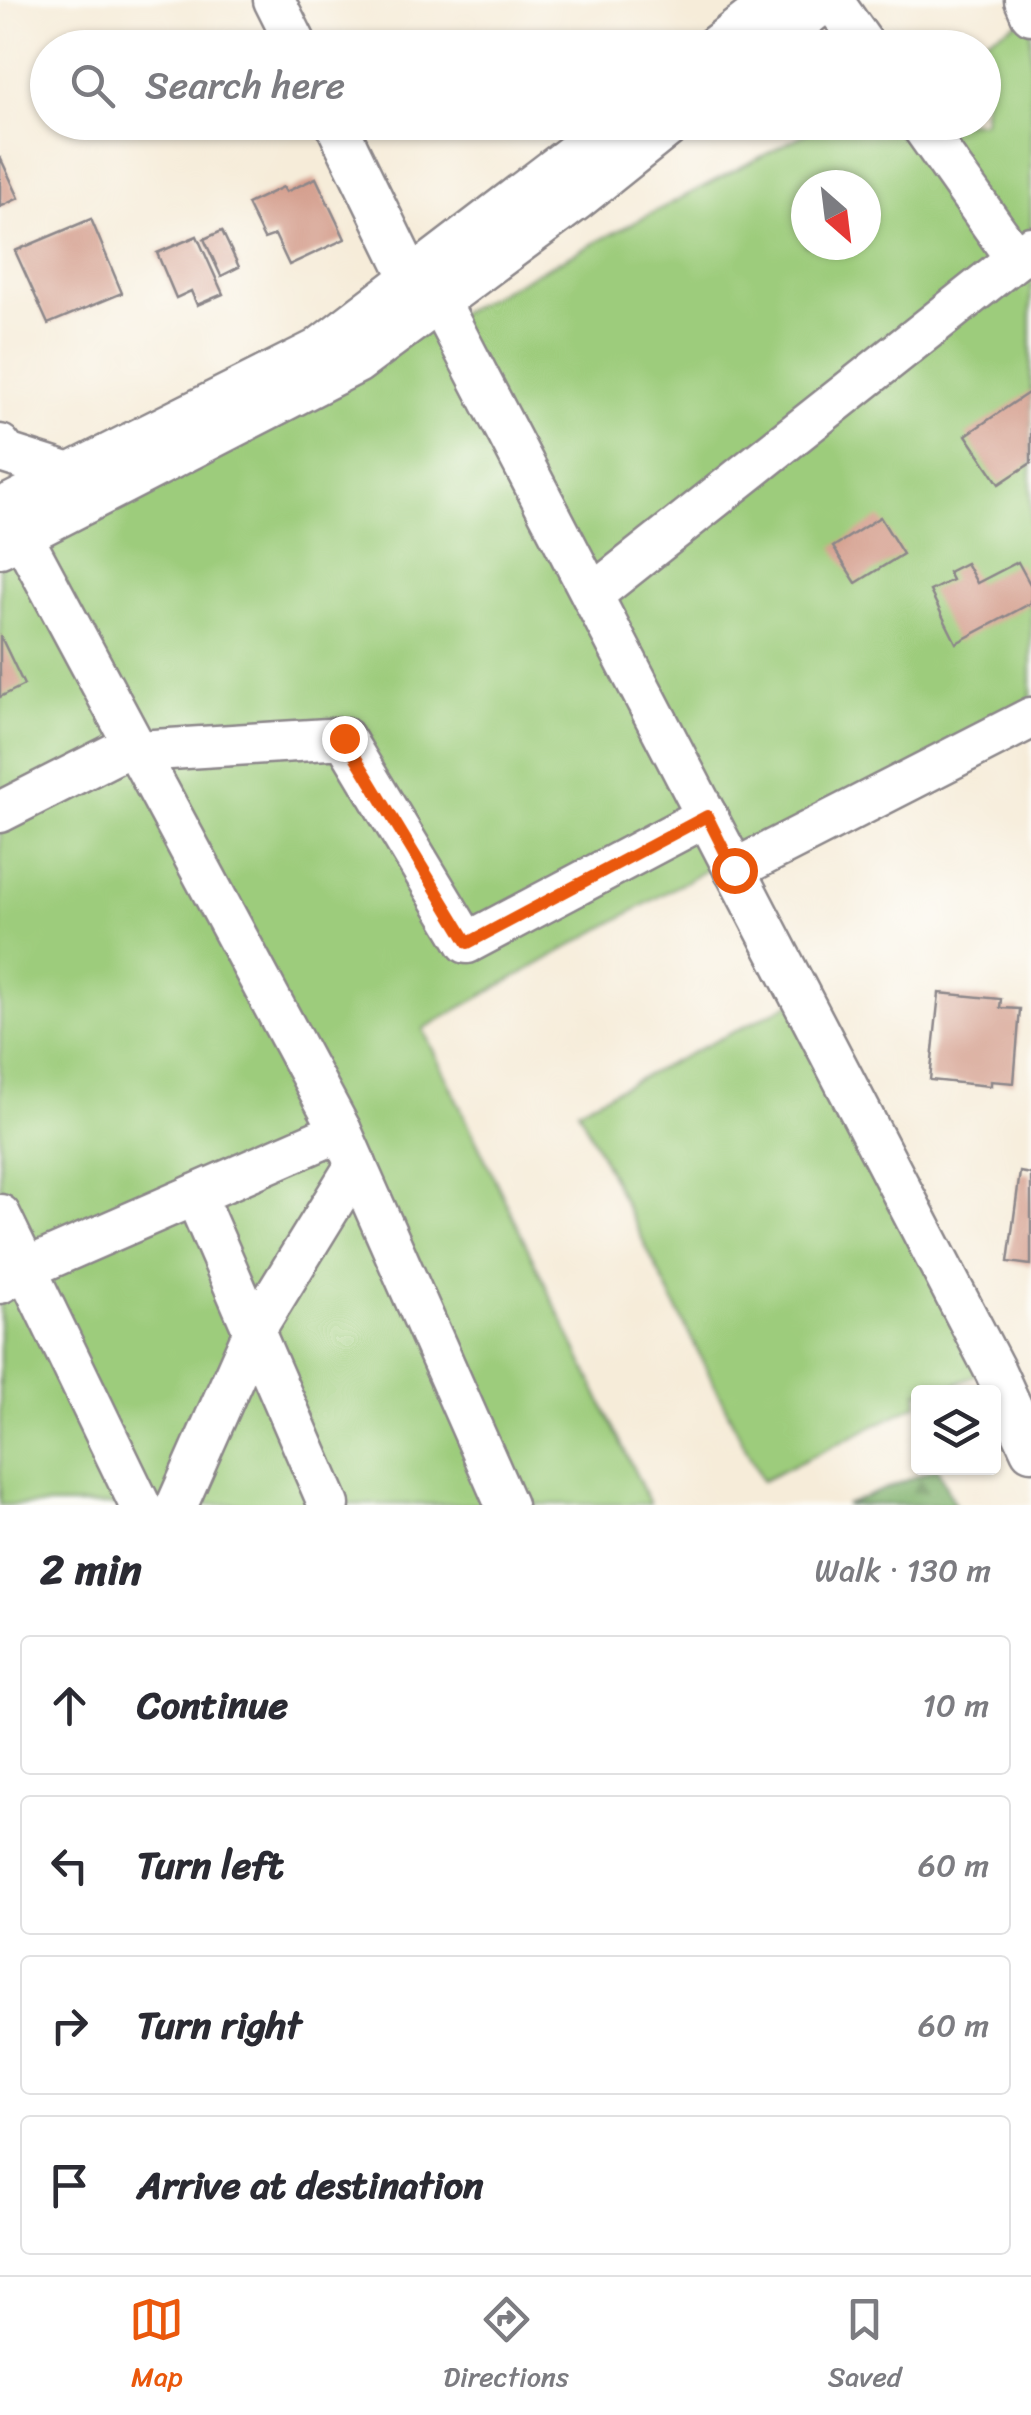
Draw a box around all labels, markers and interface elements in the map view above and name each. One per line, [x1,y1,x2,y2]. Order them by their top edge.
search box [30,30,1001,140]
text: Search here [145,52,345,119]
icon: search [65,58,120,113]
north arrow [791,170,881,260]
route end [322,716,368,762]
route start [712,848,758,894]
map controls [911,1385,1001,1475]
button: layers [911,1385,1001,1475]
text: 2 min [40,1533,142,1607]
text: Walk · 130 m [815,1542,991,1599]
text: Continue [137,1672,288,1739]
text: 10 m [922,1677,989,1734]
icon: ahead [42,1678,97,1733]
text: Turn left [137,1832,283,1899]
text: 60 m [918,1837,989,1894]
icon: left [42,1838,97,1893]
text: Turn right [137,1992,302,2059]
text: 60 m [918,1997,989,2054]
icon: right [42,1998,97,2053]
text: Arrive at destination [137,2152,484,2219]
icon: arrive [42,2158,97,2213]
tab: Map [129,2292,184,2401]
tab: Directions [443,2292,569,2401]
tab: Saved [828,2292,902,2401]

